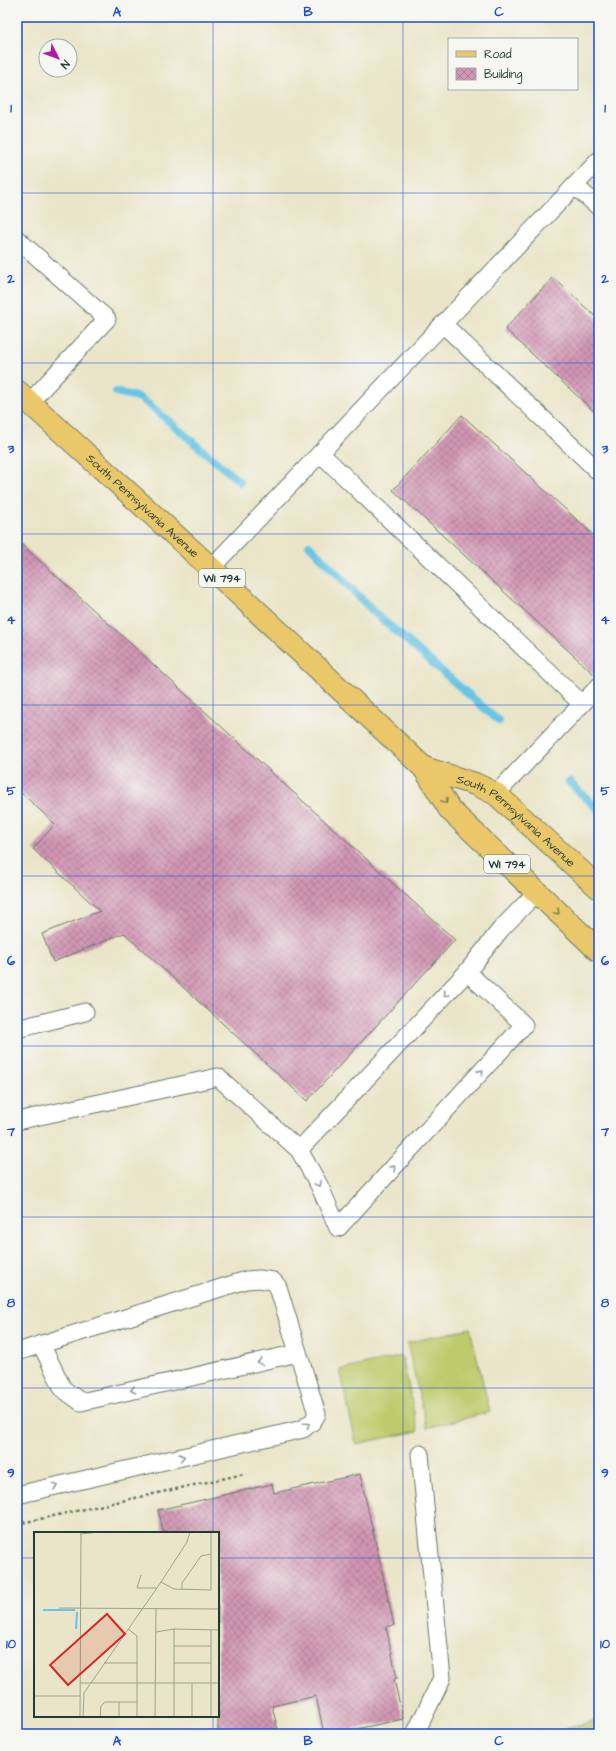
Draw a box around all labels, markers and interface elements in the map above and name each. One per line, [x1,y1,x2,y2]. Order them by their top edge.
text: A [113,3,122,21]
text: B [303,3,313,21]
text: C [494,3,504,21]
north arrow [38,38,78,78]
legend [448,38,578,90]
text: Road [484,46,512,63]
text: N [57,57,73,72]
text: Building [484,66,522,84]
text: 1 [10,99,12,117]
text: 1 [604,99,606,117]
text: 2 [6,270,15,288]
text: 2 [600,270,609,288]
text: 3 [7,440,15,458]
text: 3 [601,440,609,458]
street label: South Pennsylvania Avenue [82,450,203,562]
road number: WI 794 [199,569,245,587]
text: 4 [7,611,16,629]
text: 4 [601,611,610,629]
street label: South Pennsylvania Avenue [454,771,579,872]
text: 5 [6,782,16,800]
text: 5 [600,782,610,800]
one-way arrow [440,797,447,804]
road number: WI 794 [484,855,530,873]
one-way arrow [552,907,560,914]
text: 6 [7,952,16,970]
text: 6 [601,952,610,970]
one-way arrow [443,989,451,997]
one-way arrow [476,1069,483,1077]
text: 7 [6,1123,16,1141]
text: 7 [600,1123,610,1141]
one-way arrow [388,1165,396,1173]
one-way arrow [313,1180,321,1187]
text: 8 [7,1294,16,1312]
text: 8 [601,1294,610,1312]
one-way arrow [257,1357,264,1365]
one-way arrow [130,1386,137,1394]
one-way arrow [303,1422,310,1430]
one-way arrow [178,1453,185,1461]
text: 9 [7,1464,15,1482]
text: 9 [601,1464,609,1482]
one-way arrow [52,1483,58,1491]
inset map [34,1532,219,1717]
text: 10 [6,1635,17,1653]
text: 10 [600,1635,611,1653]
text: A [113,1732,122,1750]
text: B [303,1732,313,1750]
text: C [494,1732,504,1750]

